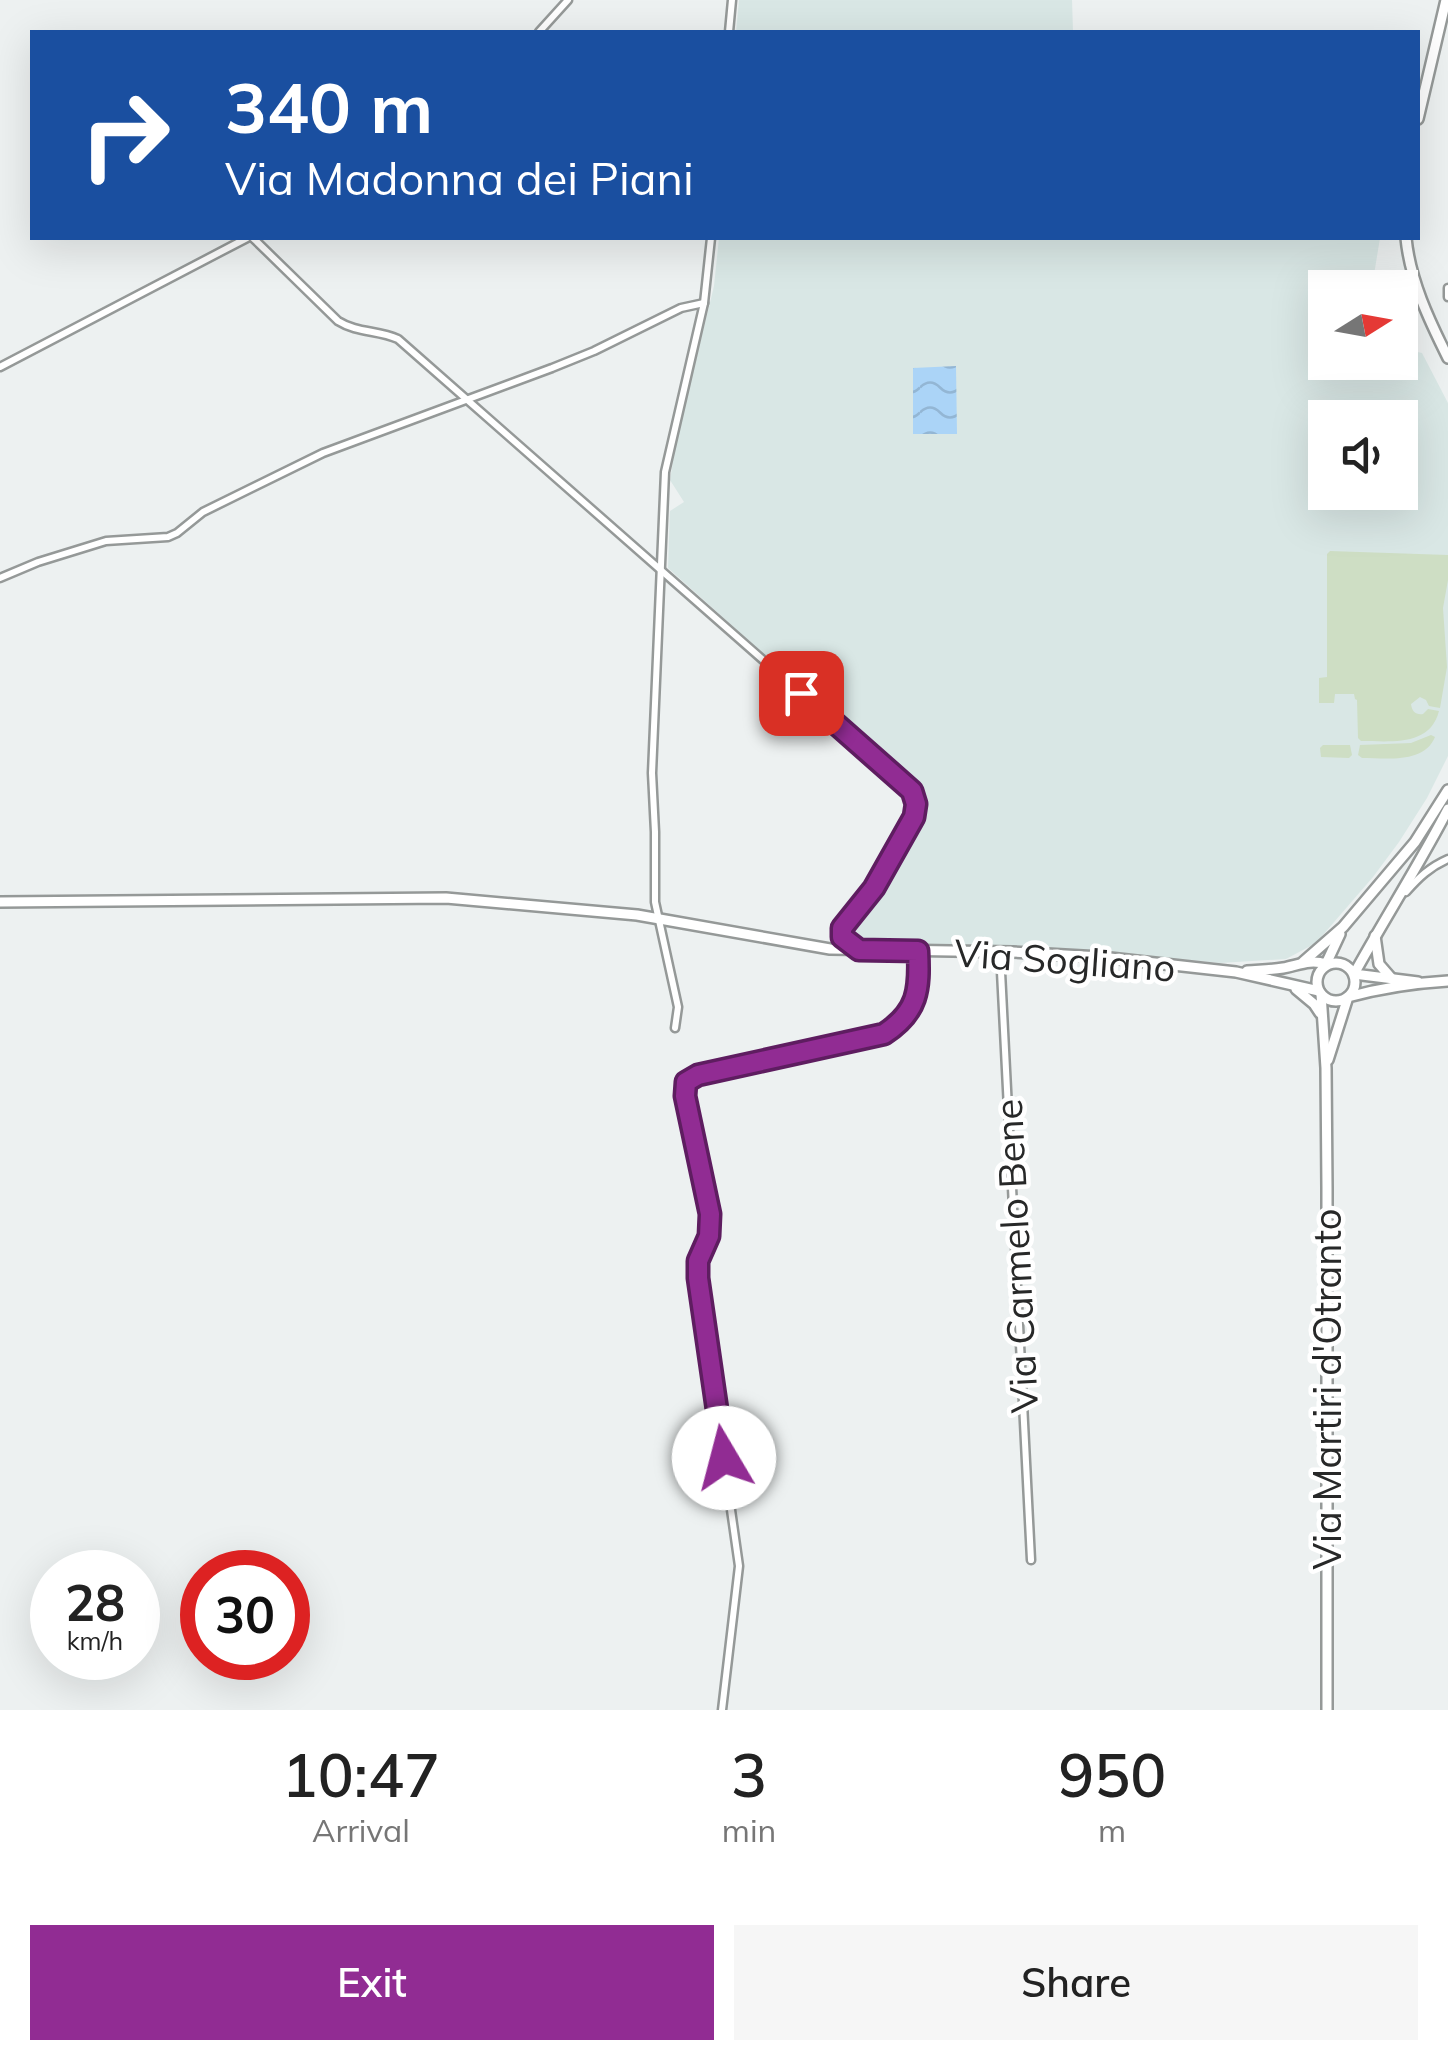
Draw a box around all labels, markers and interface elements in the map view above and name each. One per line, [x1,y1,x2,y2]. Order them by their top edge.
text: 340 m [225,63,433,151]
icon: right [60,70,190,200]
text: Via Madonna dei Piani [225,150,694,206]
north arrow [1308,270,1418,380]
map controls [1308,270,1418,510]
button: sound [1308,400,1418,510]
pin [759,651,844,736]
icon: arrive [774,666,829,721]
street label: Via Sogliano [953,928,1177,992]
street label: Via Carmelo Bene [984,1098,1048,1414]
street label: Via Martiri d'Otranto [1303,1209,1351,1569]
position arrow [672,1406,776,1510]
speed limit sign: 30 [180,1550,310,1680]
text: 28 [65,1571,125,1634]
text: km/h [67,1625,123,1656]
text: 10:47 [282,1737,440,1812]
text: 3 [731,1737,767,1812]
text: 950 [1058,1737,1166,1812]
text: Arrival [312,1810,410,1850]
text: min [722,1810,776,1850]
text: m [1098,1810,1126,1850]
button: Exit [30,1925,714,2040]
button: Share [734,1925,1418,2040]

